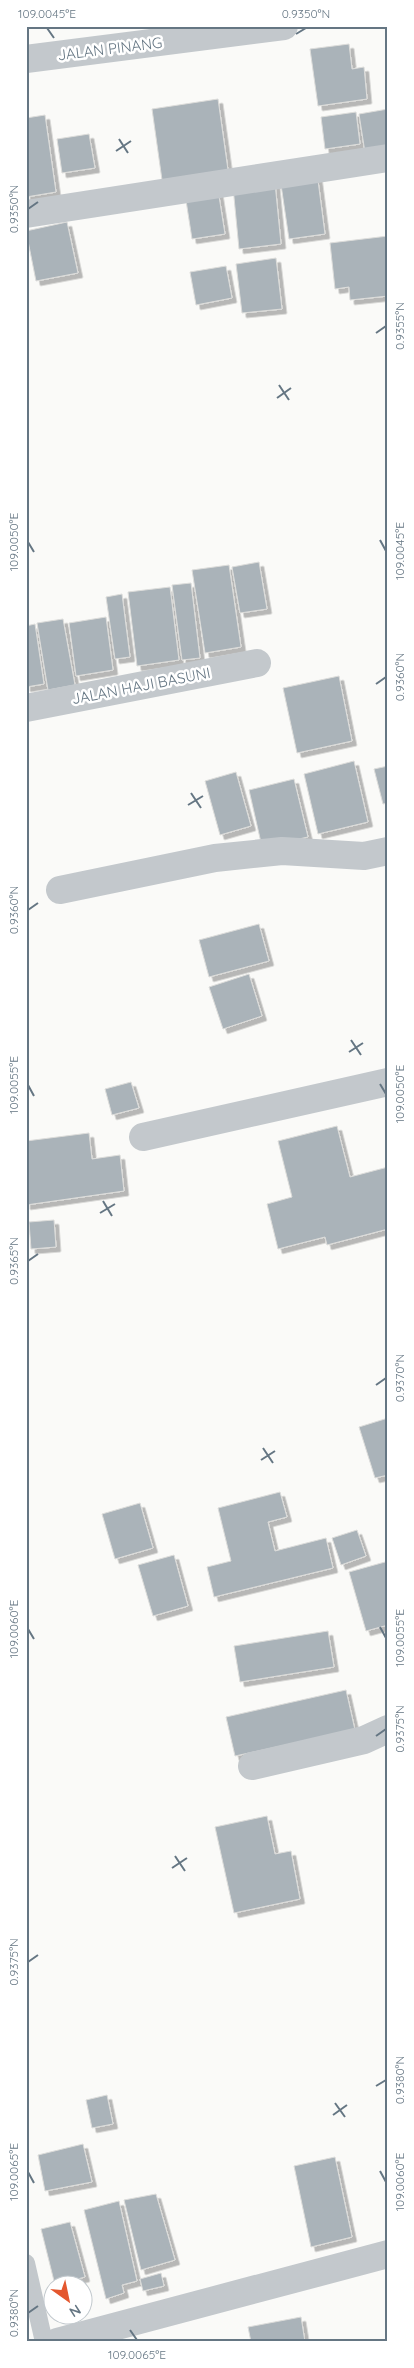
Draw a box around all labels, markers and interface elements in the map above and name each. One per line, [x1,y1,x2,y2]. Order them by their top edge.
text: 109.0045°E [18,6,76,21]
text: 0.9350°N [282,6,330,21]
street label: JALAN PINANG [56,33,163,64]
text: 0.9350°N [6,185,21,233]
text: 0.9355°N [392,302,407,350]
text: 109.0050°E [6,512,21,571]
text: 109.0045°E [392,522,407,580]
text: 0.9360°N [392,653,407,701]
street label: JALAN HAJI BASUNI [70,663,212,708]
text: 0.9360°N [6,886,21,934]
text: 109.0055°E [6,1056,21,1114]
text: 109.0050°E [392,1064,407,1123]
text: 0.9365°N [6,1237,21,1285]
text: 0.9370°N [392,1354,407,1402]
text: 109.0060°E [6,1599,21,1658]
text: 109.0055°E [392,1609,407,1667]
text: 0.9375°N [392,1705,407,1753]
text: 0.9375°N [6,1938,21,1986]
text: 0.9380°N [392,2056,407,2104]
text: 109.0065°E [6,2143,21,2201]
text: 109.0060°E [392,2152,407,2211]
north arrow [42,2276,92,2326]
text: 0.9380°N [6,2289,21,2337]
text: N [66,2301,84,2321]
text: 109.0065°E [108,2347,166,2362]

